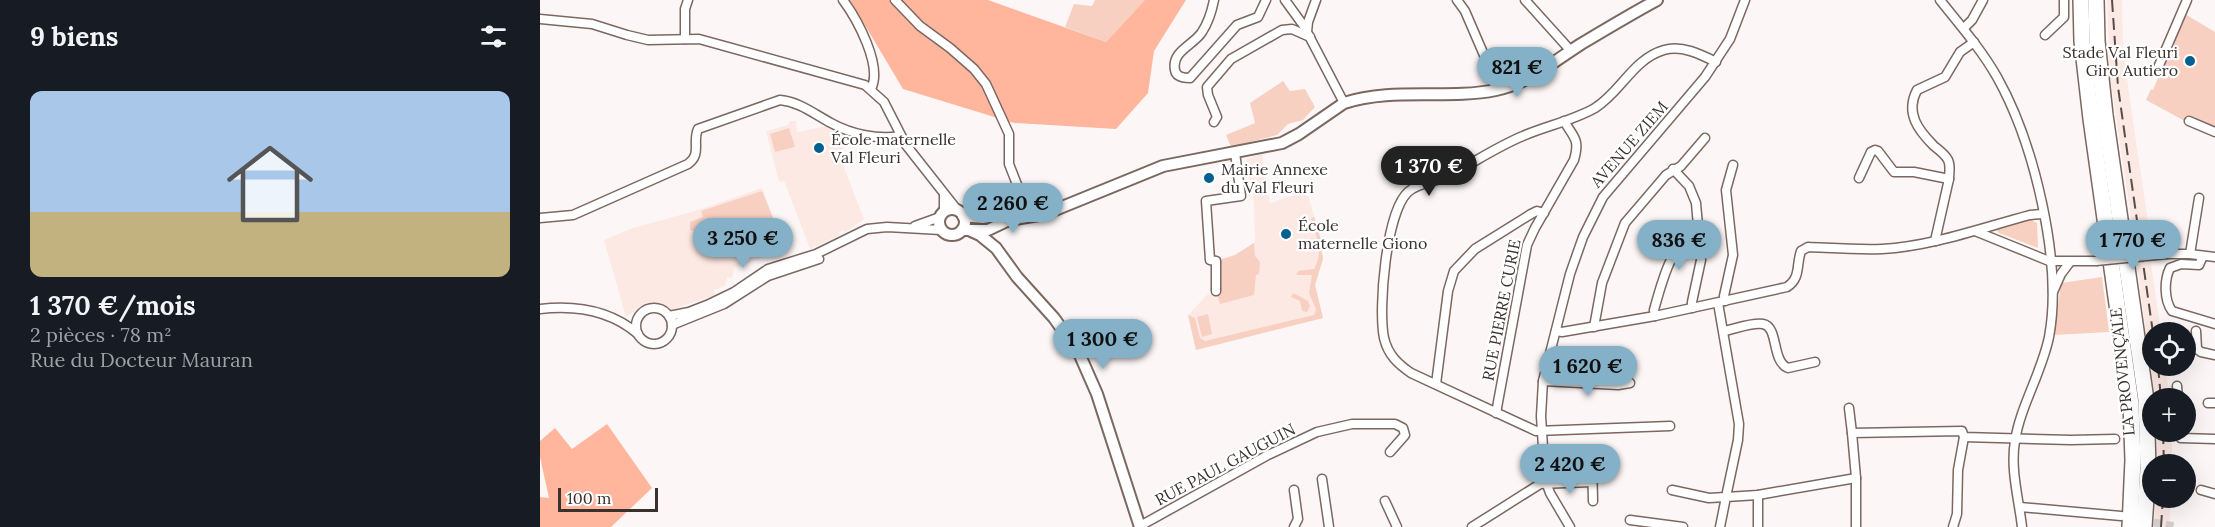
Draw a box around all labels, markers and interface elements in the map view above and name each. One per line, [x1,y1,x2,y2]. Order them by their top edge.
text: 9 biens [30,20,118,53]
icon: filters [477,20,510,53]
place label: Stade Val Fleuri Giro Autiero [2062,42,2178,80]
pin: 821 € [1475,47,1559,98]
text: 821 € [1491,54,1543,79]
marker: Stade Val Fleuri Giro Autiero [2183,54,2197,68]
street label: AVENUE ZIEM [1585,96,1672,192]
place label: École maternelle Val Fleuri [830,129,956,167]
icon: home [216,130,324,238]
marker: École maternelle Val Fleuri [812,141,826,155]
pin: 1 370 € [1374,146,1484,197]
text: 1 370 € [1395,153,1463,178]
place label: Mairie Annexe du Val Fleuri [1221,159,1328,197]
marker: Mairie Annexe du Val Fleuri [1202,171,1216,185]
pin: 2 260 € [958,183,1068,234]
text: 2 260 € [977,190,1049,215]
place label: École maternelle Giono [1298,215,1427,253]
pin: 3 250 € [688,218,798,269]
pin: 836 € [1637,220,1721,271]
pin: 1 770 € [2078,220,2188,271]
text: 3 250 € [707,225,779,250]
marker: École maternelle Giono [1279,227,1293,241]
text: 836 € [1651,227,1707,252]
text: 1 770 € [2100,227,2166,252]
street label: RUE PIERRE CURIE [1477,237,1525,383]
text: 1 370 €/mois [30,289,196,322]
street label: LA PROVENÇALE [2105,307,2139,437]
pin: 1 300 € [1048,319,1158,370]
text: 2 pièces · 78 m² [30,322,172,347]
map controls [2142,322,2196,508]
button: locate [2142,322,2196,376]
text: 1 300 € [1067,326,1139,351]
pin: 1 620 € [1533,346,1643,397]
text: Rue du Docteur Mauran [30,347,253,372]
text: 1 620 € [1553,353,1623,378]
button: + [2142,388,2196,442]
street label: RUE PAUL GAUGUIN [1151,419,1299,509]
pin: 2 420 € [1515,444,1625,495]
text: 2 420 € [1534,451,1606,476]
button: − [2142,454,2196,508]
scale bar [558,485,658,512]
text: 100 m [567,488,611,508]

